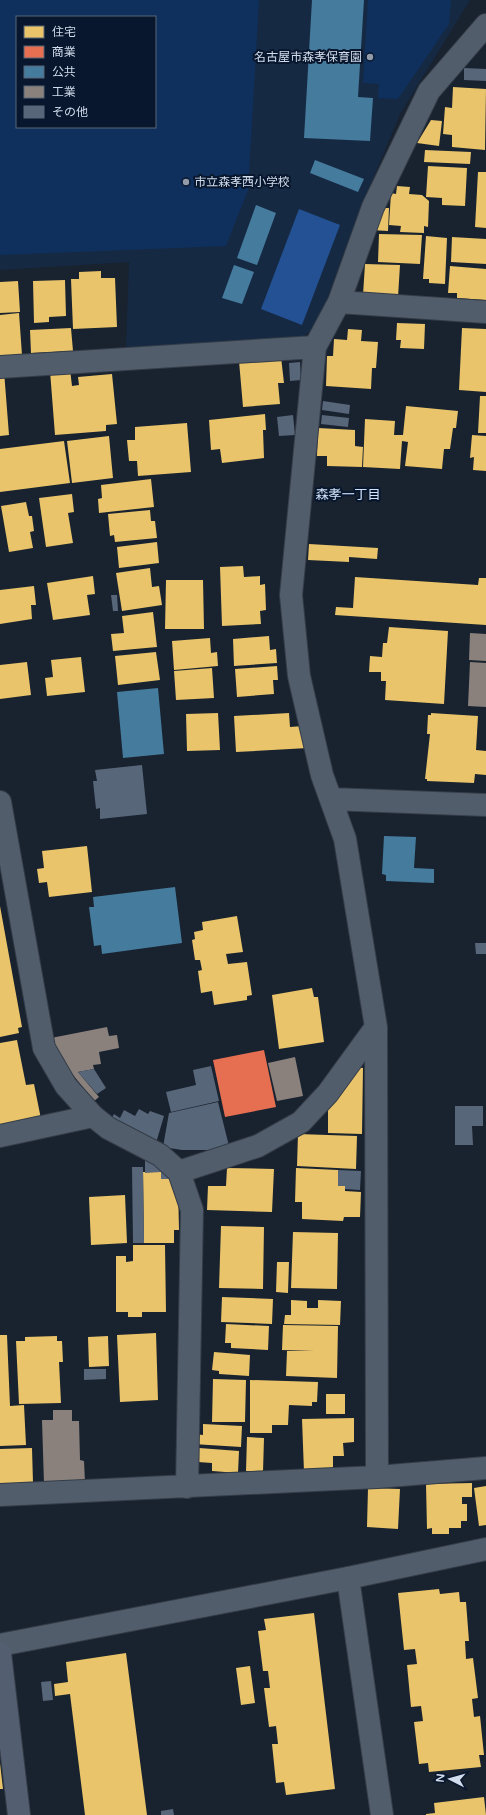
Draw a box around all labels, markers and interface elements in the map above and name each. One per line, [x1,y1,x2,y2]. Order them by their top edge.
legend [16,16,156,128]
text: 住宅 [52,25,76,39]
text: 商業 [52,45,76,59]
place label: 名古屋市森孝保育園 [254,50,362,64]
marker: 名古屋市森孝保育園 [365,52,375,62]
text: 公共 [52,65,76,79]
text: 工業 [52,85,76,99]
text: その他 [52,105,88,119]
place label: 市立森孝西小学校 [194,175,290,189]
marker: 市立森孝西小学校 [181,177,191,187]
district label: 森孝一丁目 [315,487,381,503]
north arrow [430,1759,470,1799]
text: N [434,1773,447,1783]

